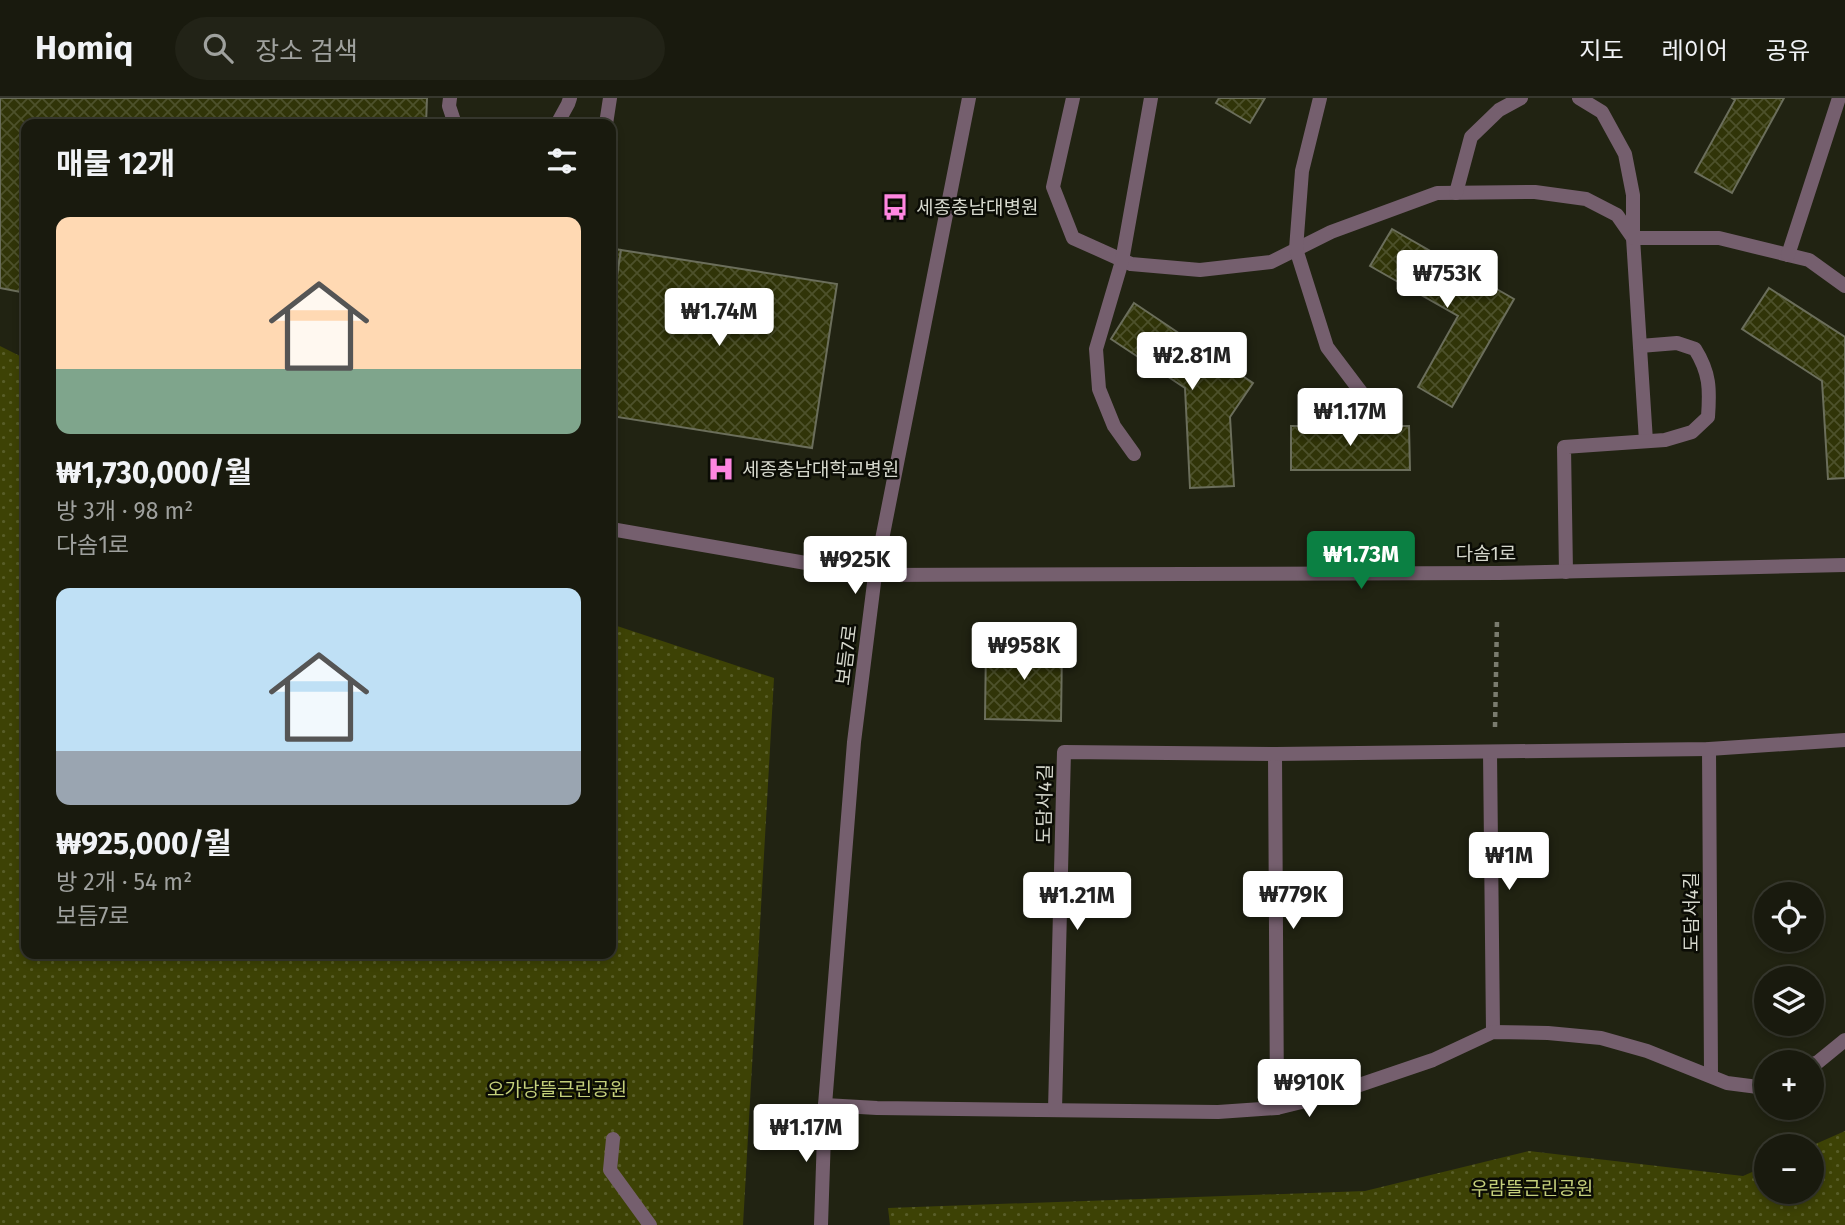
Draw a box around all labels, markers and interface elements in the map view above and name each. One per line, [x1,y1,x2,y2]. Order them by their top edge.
search box [175,17,665,80]
text: Homiq [35,28,133,68]
icon: search [199,29,237,67]
text: 장소 검색 [255,36,358,67]
text: 지도 [1579,37,1624,65]
text: 레이어 [1662,37,1728,65]
text: 공유 [1766,37,1810,65]
icon: filters [543,142,581,180]
text: 매물 12개 [56,146,175,182]
bus stop icon: 세종충남대병원 [880,192,910,222]
place label: 세종충남대병원 [916,196,1038,219]
pin: ₩753K [1398,250,1496,310]
text: ₩753K [1413,259,1481,287]
icon: home [256,263,382,389]
pin: ₩1.74M [662,288,776,348]
text: ₩1.74M [681,297,757,325]
pin: ₩2.81M [1135,332,1249,392]
text: ₩2.81M [1153,341,1231,369]
pin: ₩1.17M [1293,388,1407,448]
text: ₩1.17M [1314,397,1386,425]
hospital icon: 세종충남대학교병원 [706,454,736,484]
text: ₩1,730,000/월 [56,455,252,491]
place label: 세종충남대학교병원 [742,458,899,481]
text: 방 3개 · 98 m² [56,497,193,525]
text: 다솜1로 [56,531,129,559]
pin: ₩1.73M [1304,532,1418,591]
pin: ₩925K [806,536,904,596]
text: ₩1.73M [1323,540,1399,568]
street label: 다솜1로 [1456,542,1516,565]
text: ₩925K [820,545,890,573]
pin: ₩958K [975,622,1073,682]
street label: 보듬7로 [831,623,862,687]
text: ₩958K [988,631,1060,659]
icon: home [256,634,382,760]
street label: 도담서4길 [1032,764,1057,844]
text: ₩925,000/월 [56,826,232,862]
pin: ₩1M [1475,832,1543,892]
text: ₩1M [1485,841,1533,869]
text: 방 2개 · 54 m² [56,868,192,896]
pin: ₩1.21M [1020,872,1134,932]
pin: ₩779K [1244,872,1342,931]
street label: 도담서4길 [1680,872,1703,952]
text: ₩779K [1259,880,1327,908]
text: ₩1.21M [1039,881,1115,909]
map controls [1754,882,1824,1204]
button: locate [1754,882,1824,952]
text: 보듬7로 [56,902,130,930]
button: layers [1754,966,1824,1036]
button: + [1754,1050,1824,1120]
pin: ₩910K [1260,1060,1358,1119]
text: ₩910K [1274,1068,1344,1096]
park label: 오가낭뜰근린공원 [487,1078,627,1101]
pin: ₩1.17M [749,1104,863,1164]
text: ₩1.17M [770,1113,842,1141]
button: − [1754,1134,1824,1204]
park label: 우람뜰근린공원 [1471,1177,1593,1200]

